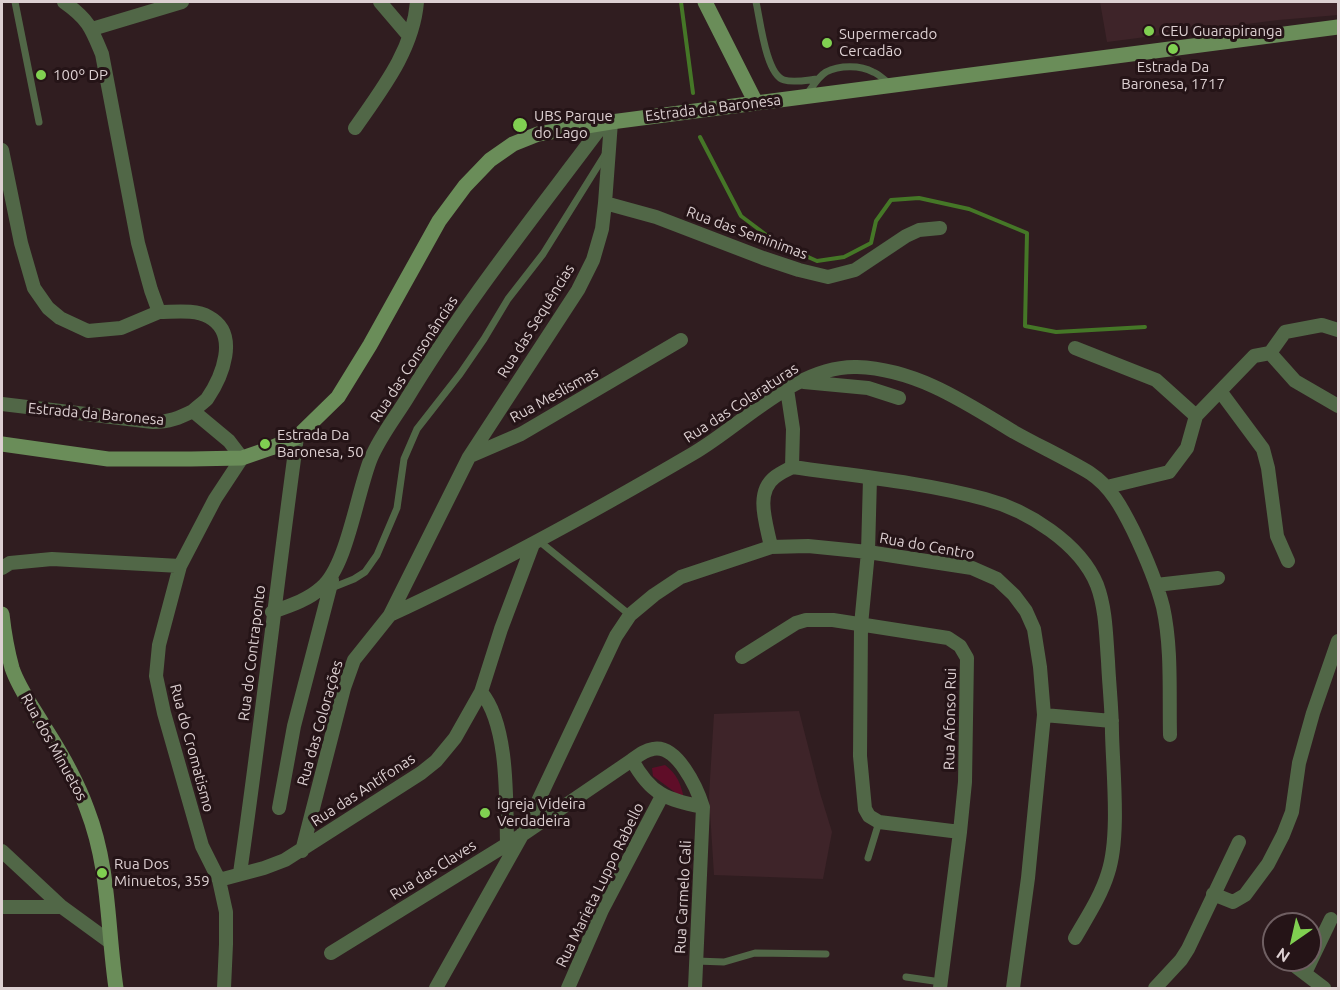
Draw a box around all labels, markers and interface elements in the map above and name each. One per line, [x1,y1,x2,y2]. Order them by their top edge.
place label: CEU Guarapiranga [1161,22,1282,40]
marker: CEU Guarapiranga [1142,24,1156,38]
place label: Supermercado Cercadão [839,25,937,60]
marker: Supermercado Cercadão [820,36,834,50]
marker: Estrada Da Baronesa, 1717 [1166,42,1180,56]
place label: Estrada Da Baronesa, 1717 [1121,58,1225,93]
place label: 100º DP [53,66,108,84]
marker: 100º DP [34,68,48,82]
street label: Estrada da Baronesa [644,91,782,125]
place label: UBS Parque do Lago [534,107,613,142]
marker: UBS Parque do Lago [511,116,529,134]
street label: Rua das Seminimas [684,203,810,263]
street label: Rua das Sequências [494,261,578,381]
street label: Rua das Consonâncias [366,292,462,426]
street label: Rua das Colaraturas [680,359,802,447]
street label: Rua Meslismas [507,363,601,427]
street label: Estrada da Baronesa [27,399,165,429]
place label: Estrada Da Baronesa, 50 [277,426,364,461]
marker: Estrada Da Baronesa, 50 [258,437,272,451]
street label: Rua do Centro [878,529,976,563]
street label: Rua do Contraponto [235,584,269,722]
street label: Rua das Colorações [293,658,347,788]
street label: Rua Afonso Rui [940,668,960,770]
street label: Rua do Cromatismo [166,682,218,814]
street label: Rua dos Minuetos [17,690,91,804]
street label: Rua das Antífonas [308,750,418,830]
place label: igreja Videira Verdadeira [497,795,586,830]
street label: Rua Marieta Luppo Rabello [552,800,648,970]
marker: igreja Videira Verdadeira [478,806,492,820]
street label: Rua das Claves [387,836,479,904]
street label: Rua Carmelo Cali [671,840,695,954]
place label: Rua Dos Minuetos, 359 [114,855,210,890]
marker: Rua Dos Minuetos, 359 [95,866,109,880]
north arrow [1262,912,1322,972]
text: N [1273,944,1293,966]

